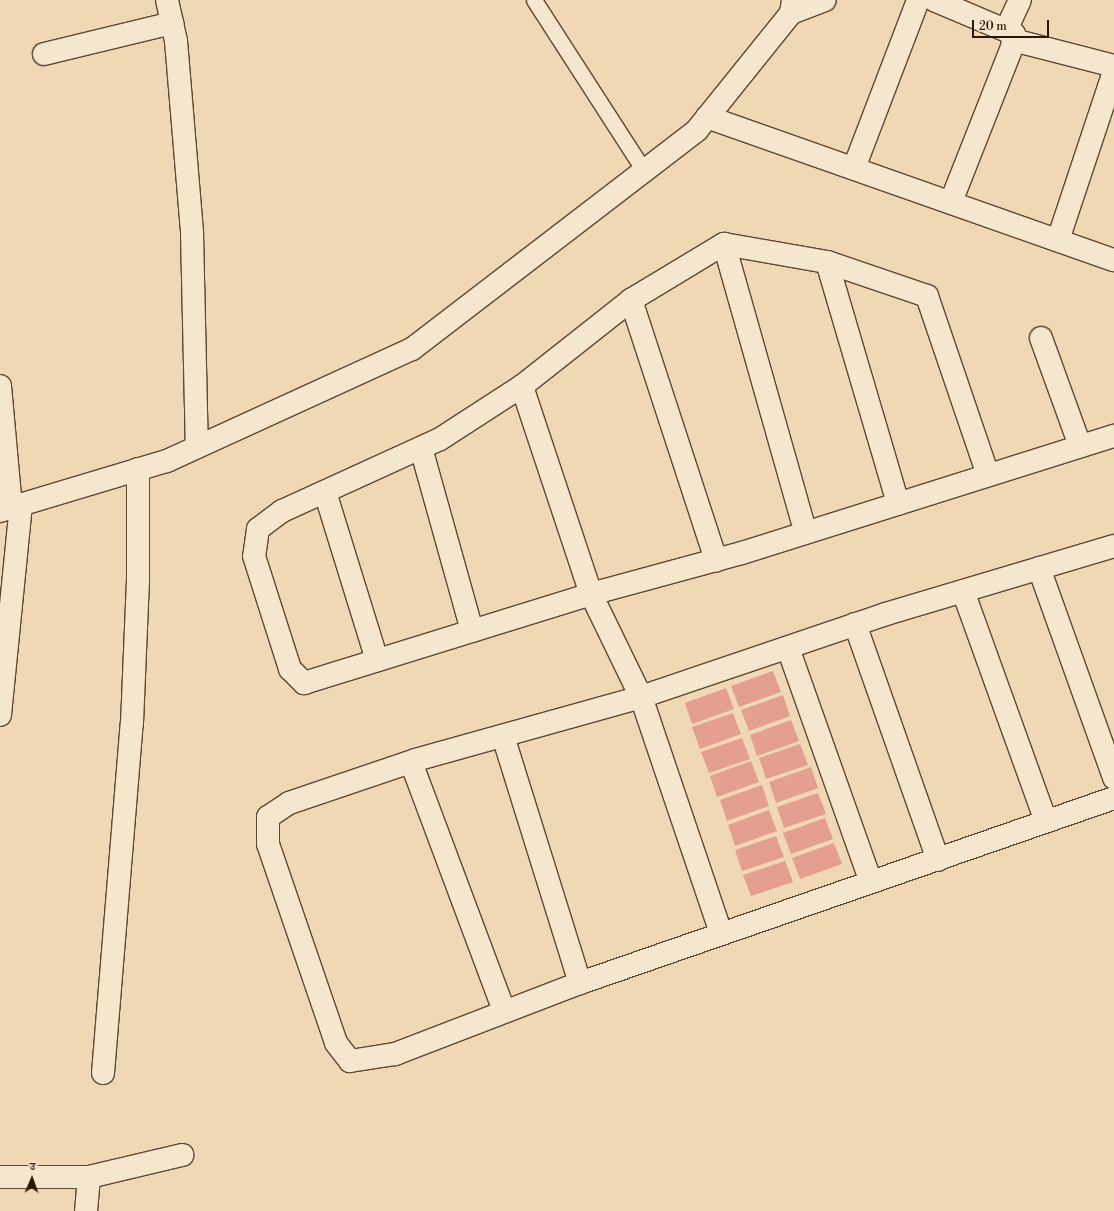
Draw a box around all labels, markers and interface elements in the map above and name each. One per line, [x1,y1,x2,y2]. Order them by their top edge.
scale bar [974,12,1051,38]
text: 20 m [979,19,1007,34]
north arrow [12,1159,52,1199]
text: उ [29,1160,35,1174]

